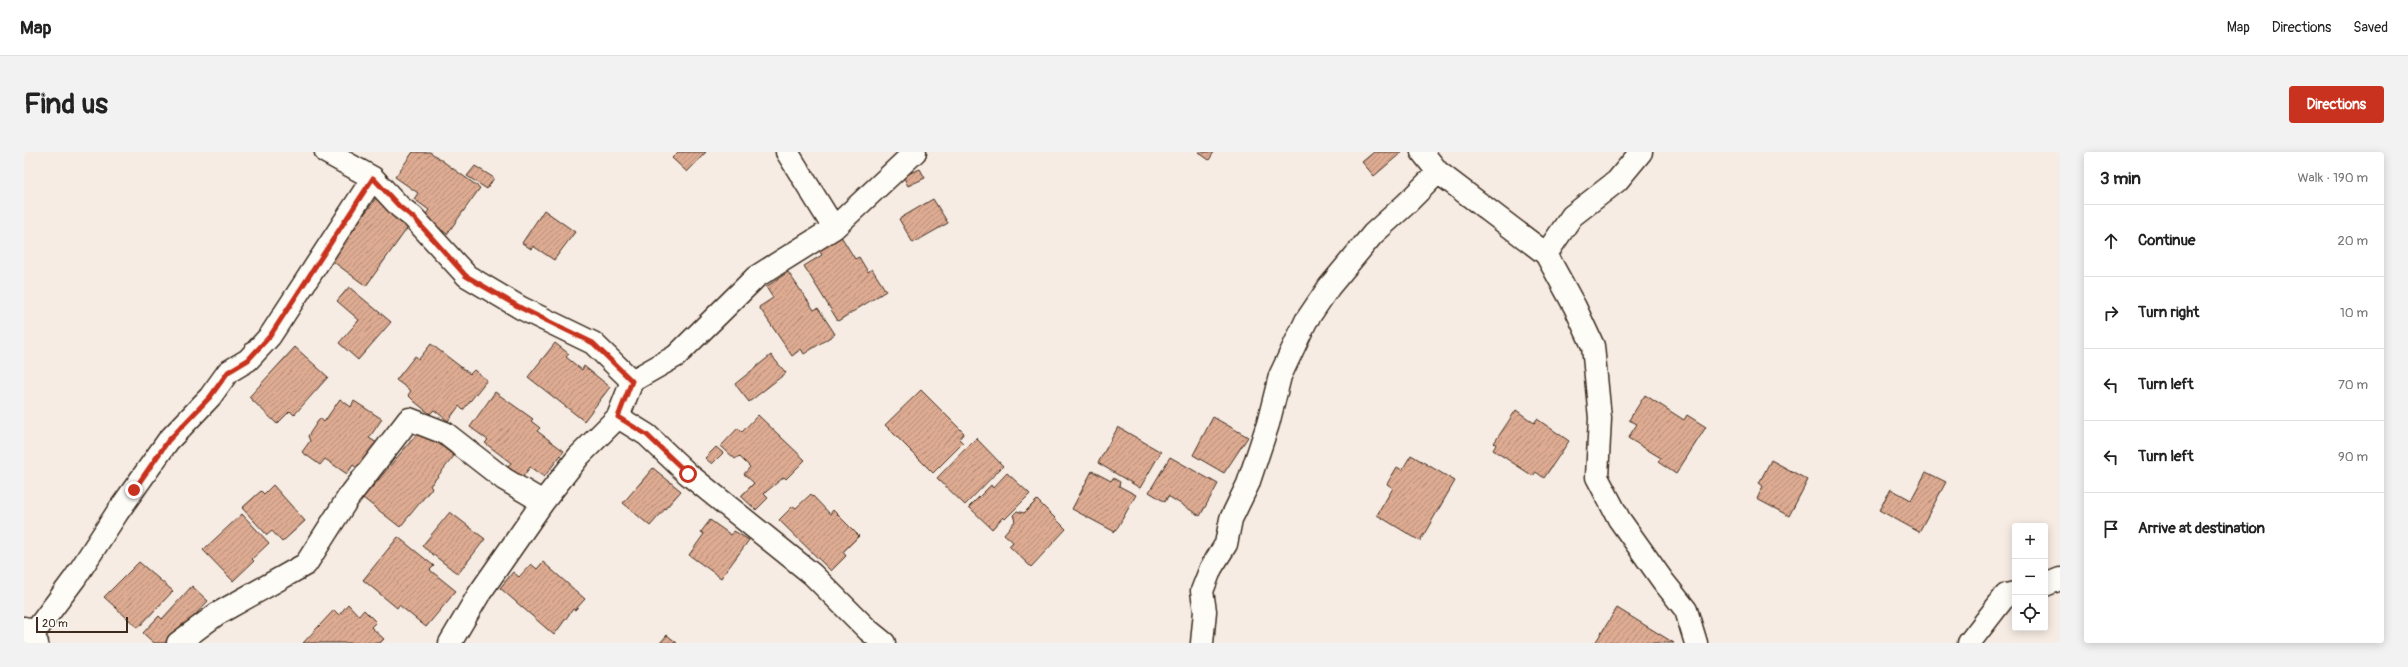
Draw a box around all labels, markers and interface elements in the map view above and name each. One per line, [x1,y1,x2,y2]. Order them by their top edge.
text: Map [20,16,51,40]
text: Map [2227,19,2250,36]
text: Directions [2272,19,2331,36]
text: Saved [2353,19,2388,36]
button: Directions [2289,86,2384,123]
text: Find us [24,87,108,122]
text: 3 min [2100,168,2141,189]
text: Walk · 190 m [2297,170,2368,186]
icon: ahead [2100,230,2122,252]
text: Continue [2138,231,2196,250]
text: 20 m [2337,233,2368,249]
icon: right [2100,302,2122,324]
text: Turn right [2138,303,2199,322]
text: 10 m [2340,305,2368,321]
icon: left [2100,374,2122,396]
text: Turn left [2138,375,2194,394]
text: 70 m [2338,377,2368,393]
icon: left [2100,446,2122,468]
text: Turn left [2138,447,2194,466]
text: 90 m [2338,449,2368,465]
route start [679,465,697,483]
route end [125,481,143,499]
icon: arrive [2100,518,2122,540]
text: Arrive at destination [2138,519,2265,538]
map controls [2012,523,2048,631]
button: + [2012,523,2048,559]
button: − [2012,559,2048,595]
button: locate [2012,595,2048,631]
scale bar [36,615,128,634]
text: 20 m [42,617,68,630]

